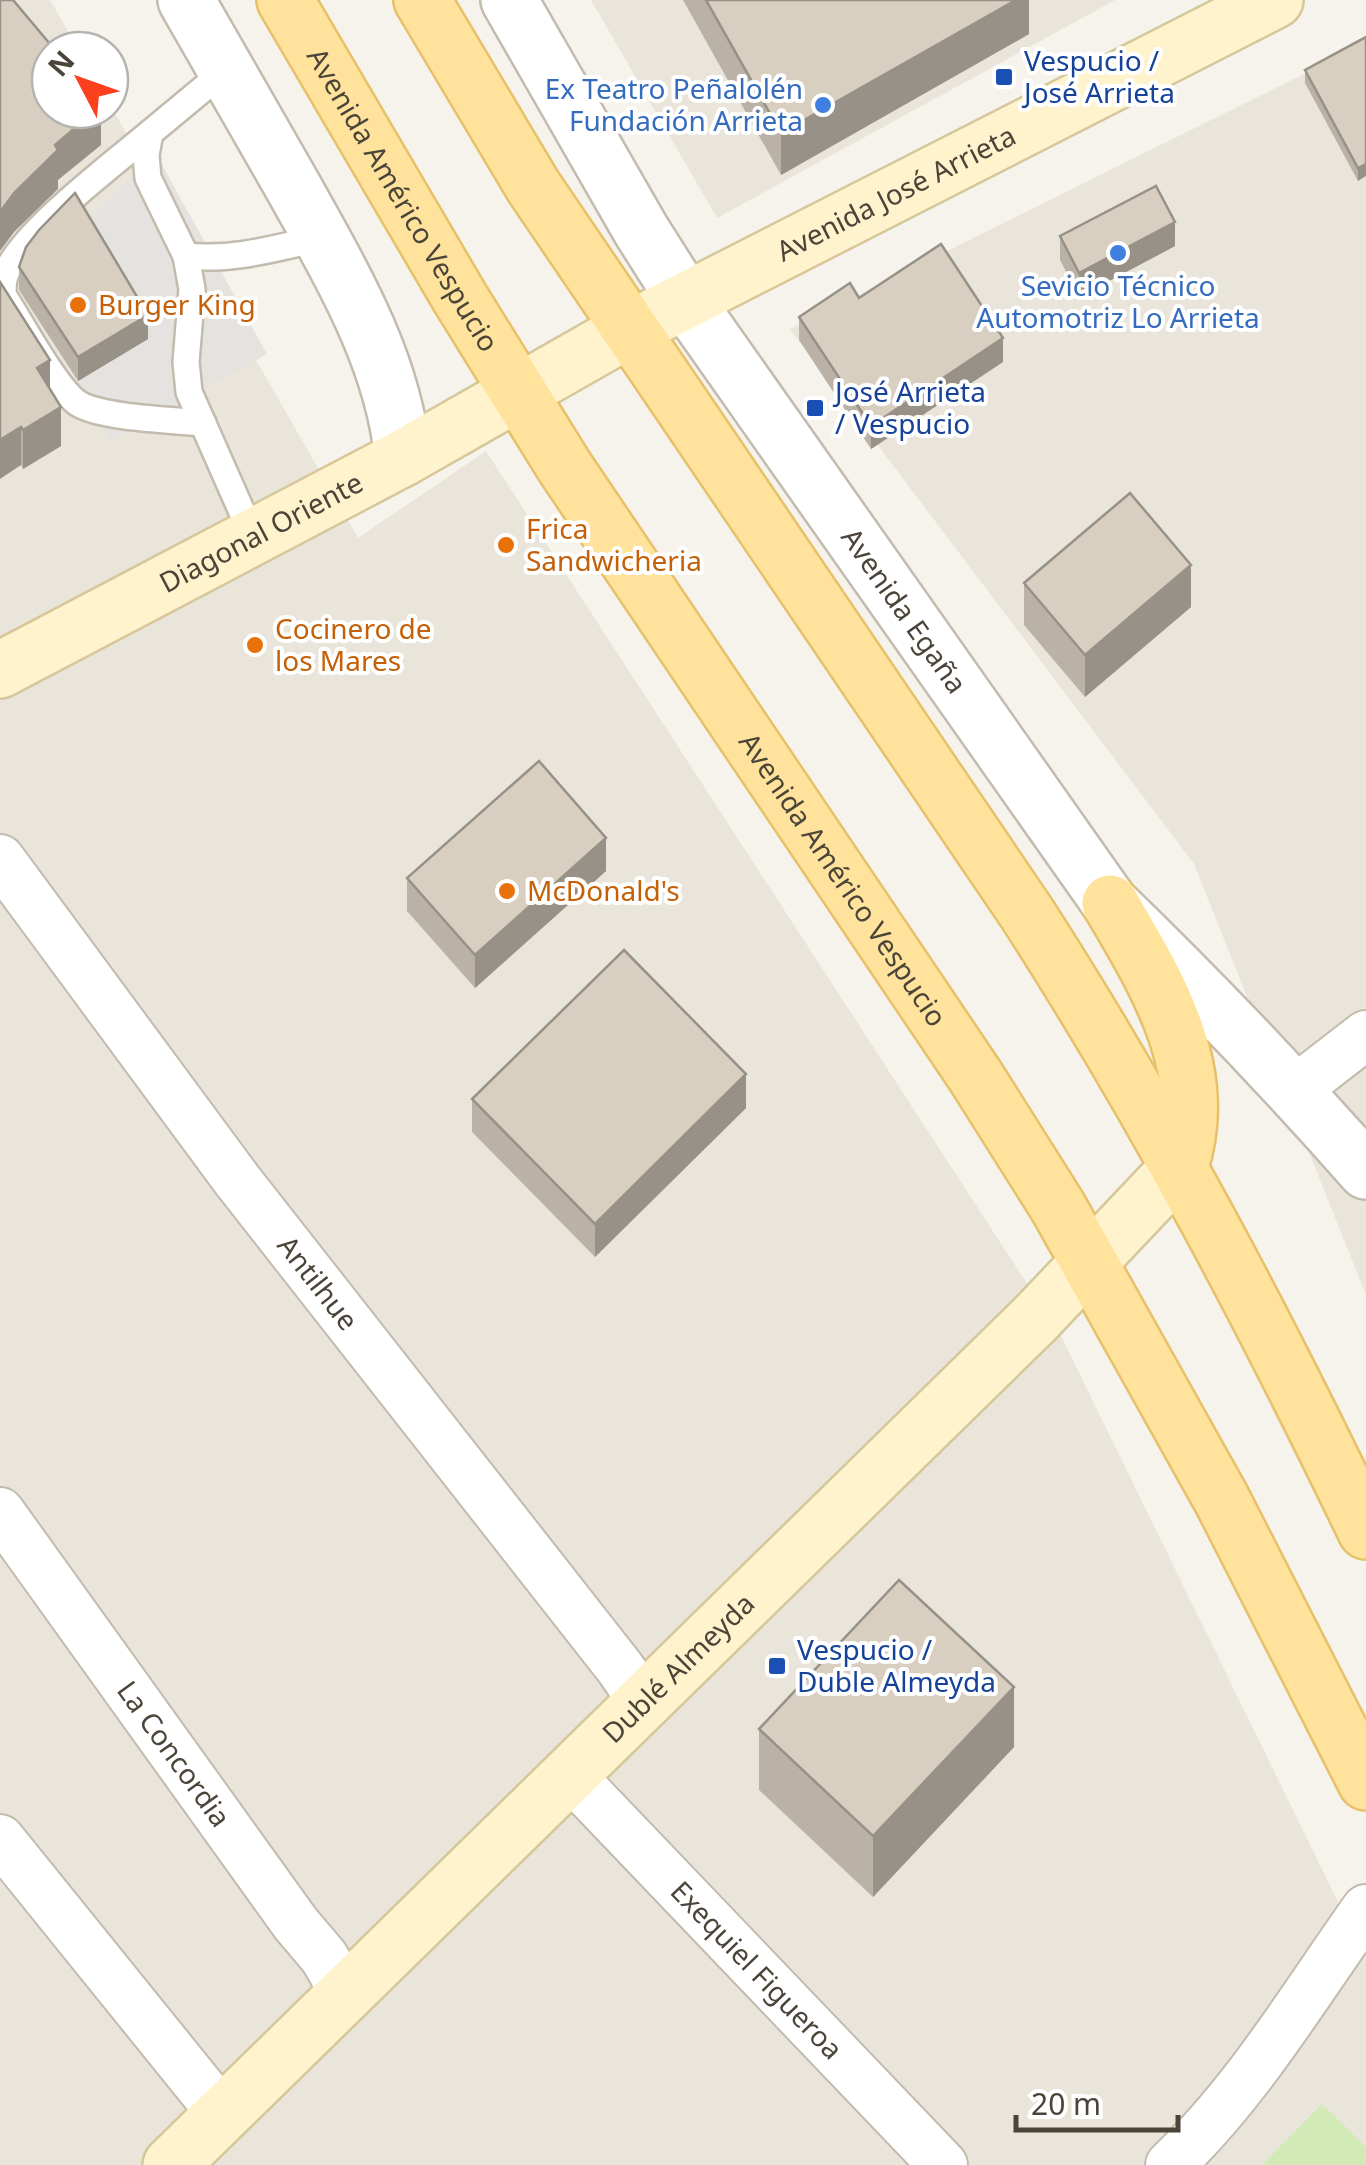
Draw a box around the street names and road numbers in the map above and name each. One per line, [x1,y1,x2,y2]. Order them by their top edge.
street label: Avenida Américo Vespucio [299,40,508,358]
street label: Avenida José Arrieta [769,116,1022,269]
street label: Diagonal Oriente [152,463,369,601]
street label: Avenida Egaña [833,520,976,700]
street label: Avenida Américo Vespucio [731,725,956,1033]
street label: Antilhue [270,1227,368,1338]
street label: Dublé Almeyda [593,1584,762,1751]
street label: La Concordia [109,1673,240,1834]
street label: Exequiel Figueroa [663,1872,852,2067]

